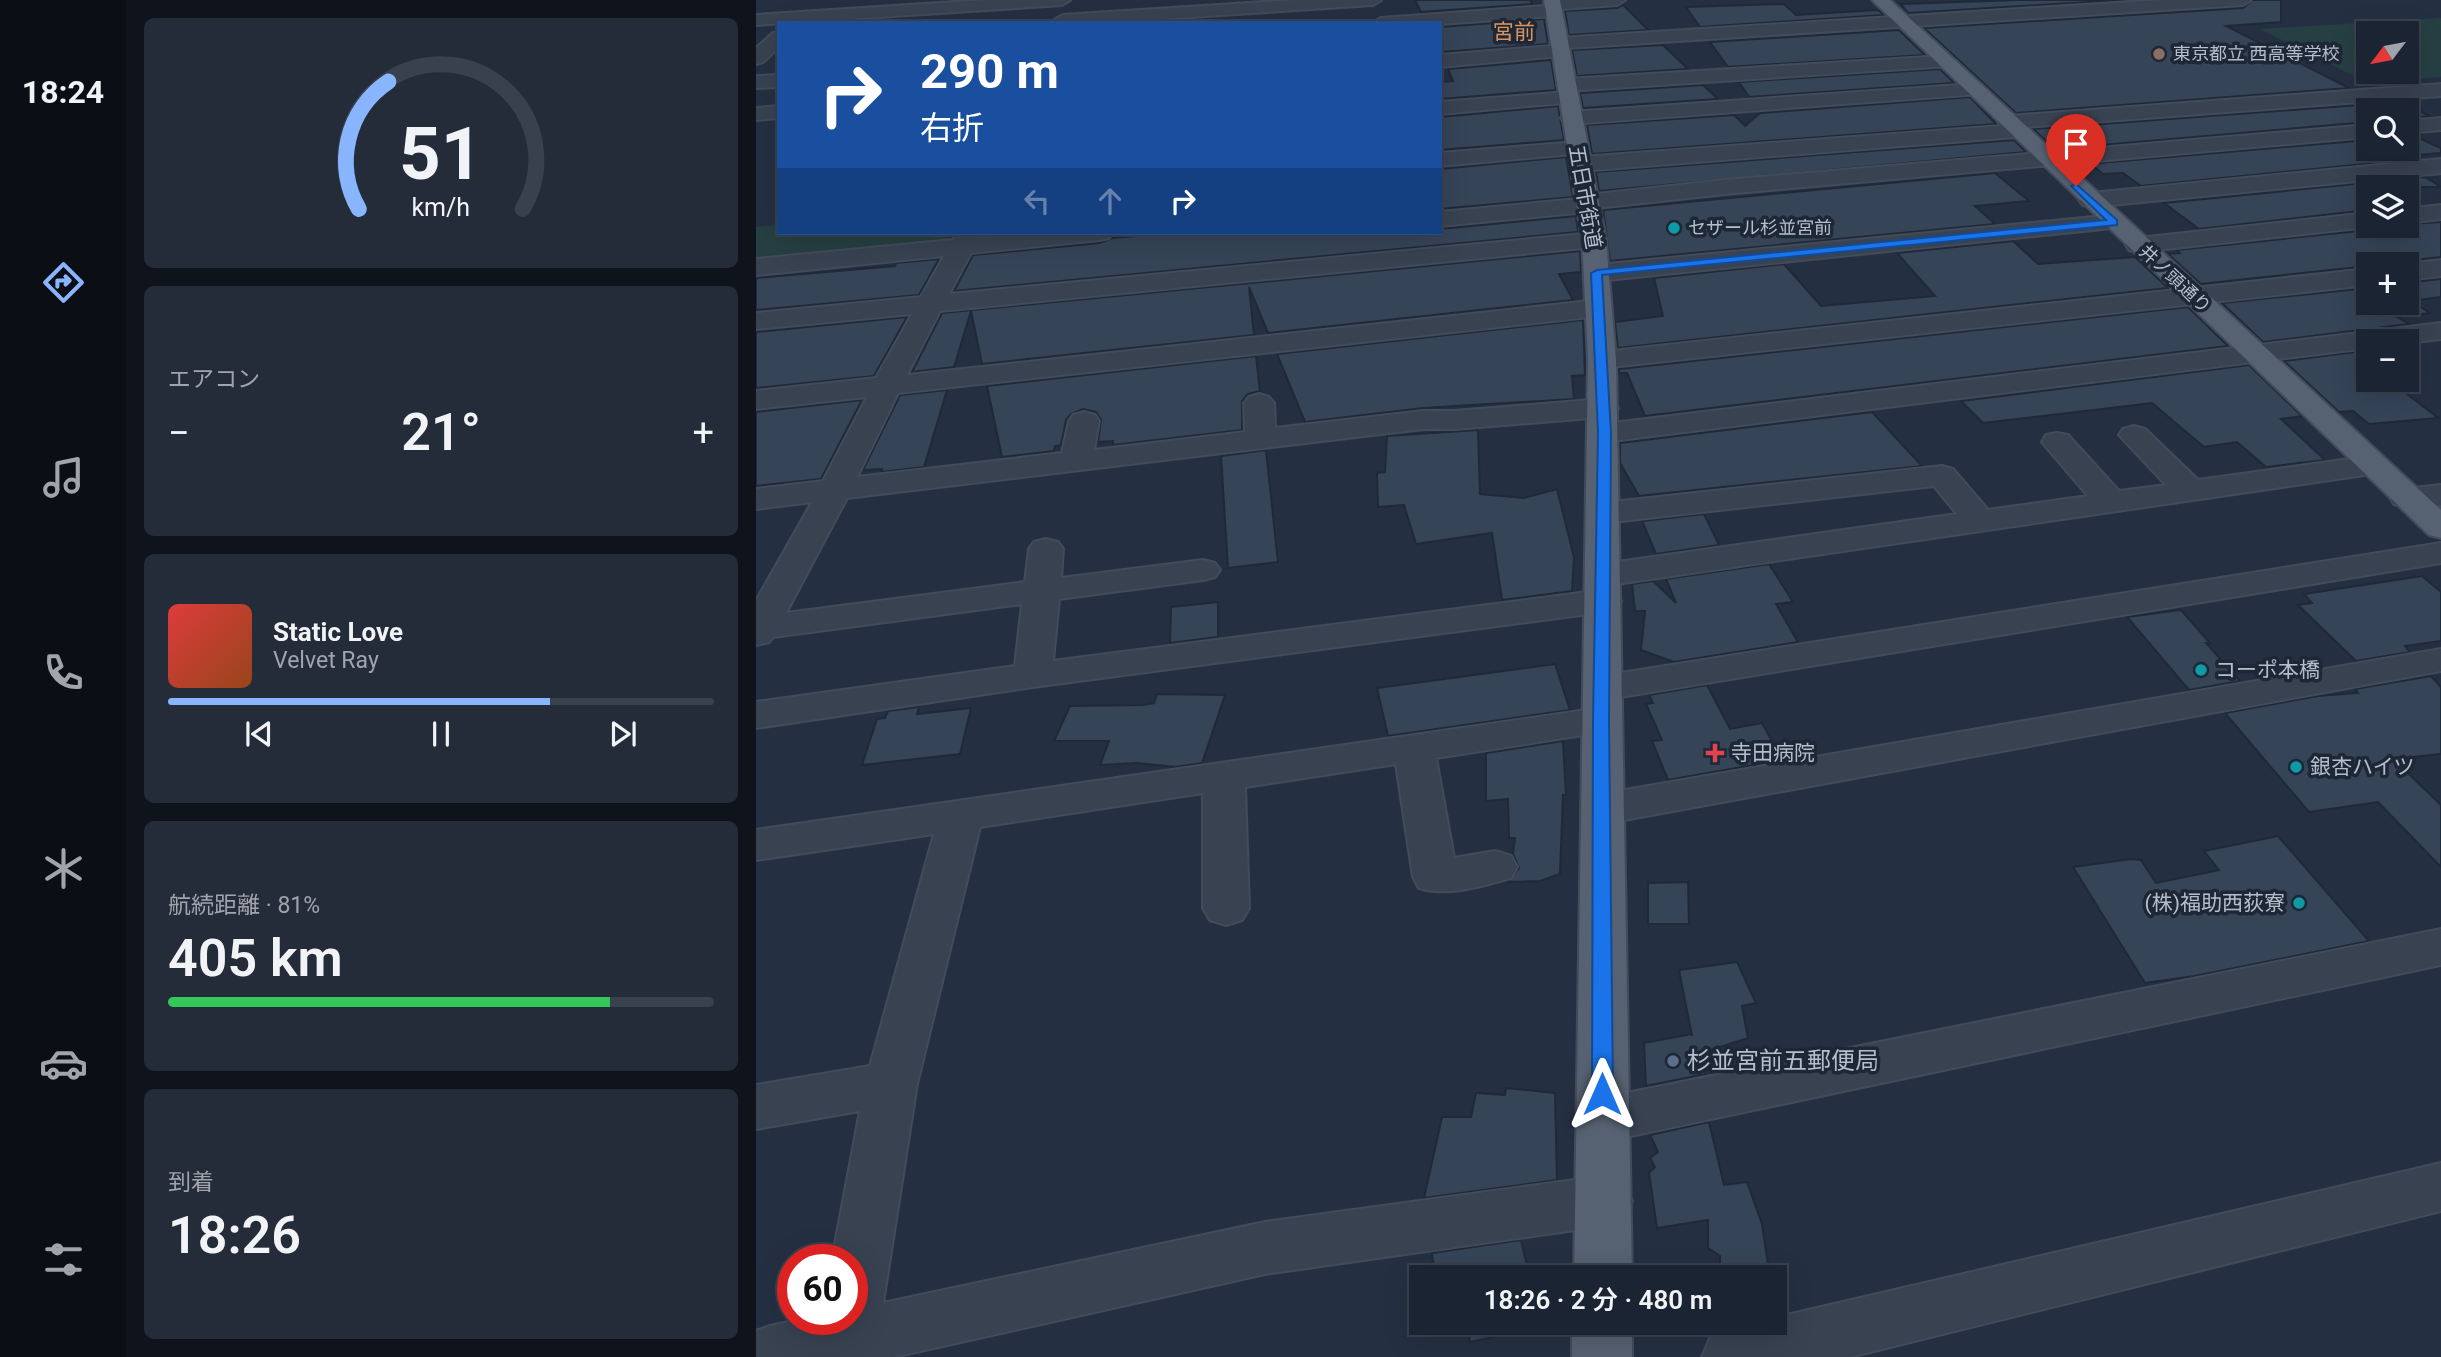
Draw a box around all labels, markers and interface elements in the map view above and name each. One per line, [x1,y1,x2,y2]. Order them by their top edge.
district label: 宮前 [1493,20,1535,44]
north arrow [2356,21,2418,84]
map controls [2356,21,2419,392]
text: 290 m [920,43,1059,100]
place label: 東京都立 西高等学校 [2173,43,2339,64]
marker: 東京都立 西高等学校 [2151,46,2167,62]
icon: right [805,49,896,140]
text: 18:24 [22,73,104,111]
button: search [2356,98,2419,161]
text: 右折 [920,109,984,147]
text: 51 [399,111,483,197]
pin [2046,114,2106,186]
icon: arrive [2057,125,2095,163]
street label: 五日市街道 [1564,143,1606,251]
button: layers [2356,175,2419,238]
icon: left [1018,182,1056,220]
icon: ahead [1091,182,1129,220]
icon: right [1164,182,1202,220]
text: km/h [412,193,470,222]
place label: セザール杉並宮前 [1688,217,1832,238]
marker: セザール杉並宮前 [1666,220,1682,236]
street label: 井ノ頭通り [2135,240,2215,317]
button: + [2356,252,2419,315]
icon: directions [39,258,88,307]
button: − [2356,329,2419,392]
text: エアコン [168,366,260,393]
text: 21° [401,402,481,463]
text: − [168,411,190,455]
text: + [692,411,714,455]
icon: music [39,453,88,502]
text: Static Love [273,617,403,647]
text: Velvet Ray [273,647,379,674]
icon: phone [39,648,88,697]
place label: コーポ本橋 [2215,658,2320,682]
marker: コーポ本橋 [2193,662,2209,678]
icon: previous [240,715,278,753]
icon: pause [422,715,460,753]
icon: next [604,715,642,753]
place label: 寺田病院 [1731,741,1815,765]
marker: 寺田病院 [1705,743,1725,763]
place label: 銀杏ハイツ [2310,755,2415,779]
marker: 銀杏ハイツ [2288,759,2304,775]
icon: climate [39,844,88,893]
place label: (株)福助西荻寮 [2145,891,2285,915]
text: 航続距離 · 81% [168,892,320,919]
marker: (株)福助西荻寮 [2291,895,2307,911]
text: 405 km [168,928,343,989]
icon: car [39,1039,88,1088]
place label: 杉並宮前五郵便局 [1687,1047,1879,1075]
marker: 杉並宮前五郵便局 [1665,1053,1681,1069]
position arrow [1565,1057,1639,1131]
text: 到着 [168,1169,214,1196]
text: 18:26 [168,1205,301,1266]
icon: filters [39,1235,88,1284]
speed limit sign: 60 [777,1244,868,1335]
text: 18:26 · 2 分 · 480 m [1484,1285,1712,1315]

